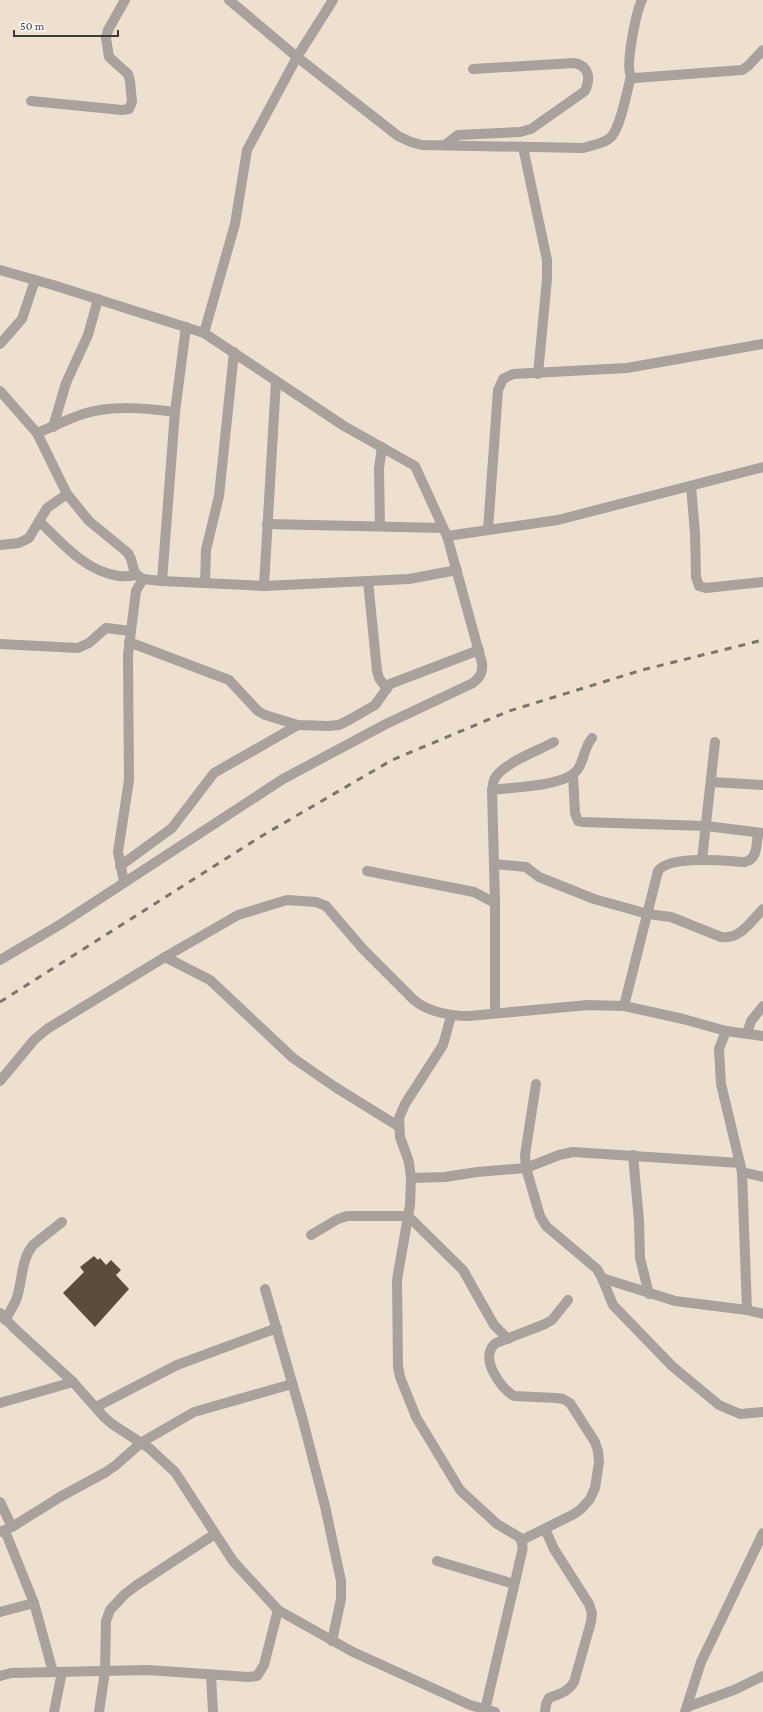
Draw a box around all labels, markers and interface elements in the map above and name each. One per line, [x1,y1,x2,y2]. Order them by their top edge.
scale bar [14,12,118,38]
text: 50 m [20,19,45,33]

